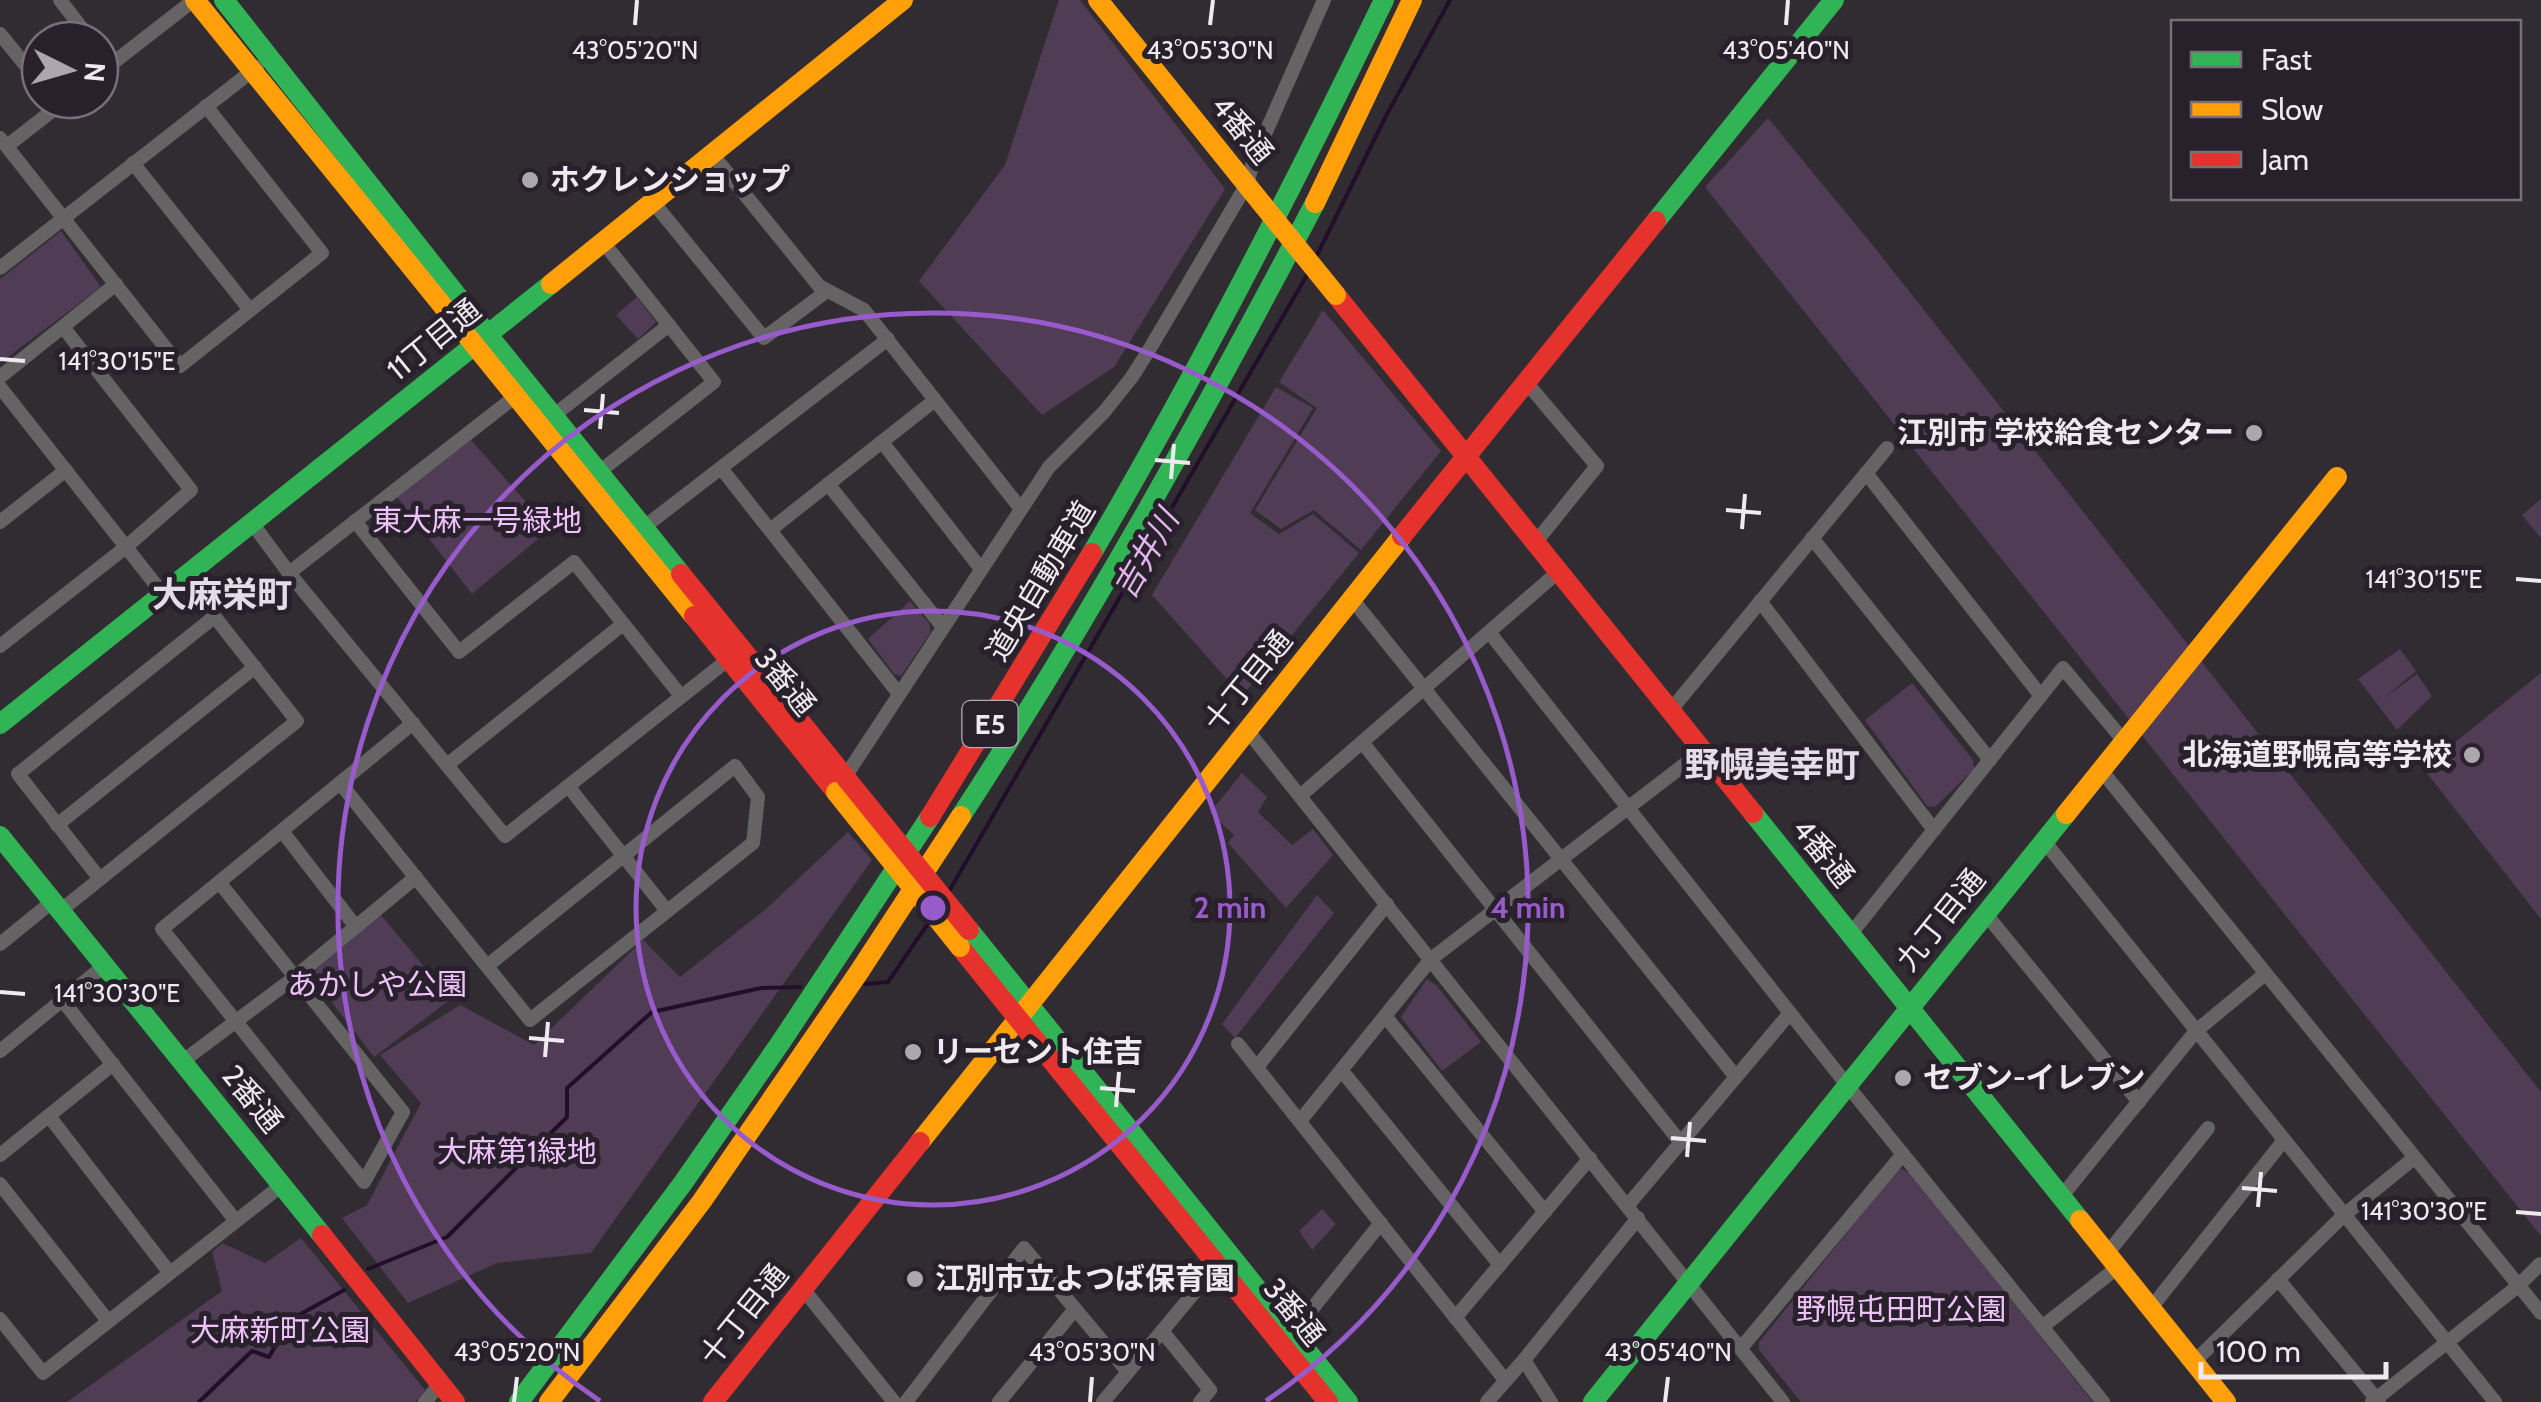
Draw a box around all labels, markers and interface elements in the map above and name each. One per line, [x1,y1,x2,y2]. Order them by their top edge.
north arrow [20,20,120,120]
legend [2171,20,2521,200]
text: 43°05'20"N [572,35,698,65]
text: 43°05'30"N [1146,35,1274,65]
text: 43°05'40"N [1722,35,1850,65]
text: Fast [2261,41,2312,78]
text: N [77,61,113,84]
street label: 4番通 [1204,88,1281,171]
text: Slow [2261,91,2324,128]
text: Jam [2260,141,2309,178]
place label: ホクレンショップ [550,161,790,198]
marker: ホクレンショップ [519,169,541,191]
street label: 11丁目通 [379,291,488,388]
text: 141°30'15"E [59,346,175,376]
place label: 江別市 学校給食センター [1897,414,2234,451]
marker: 江別市 学校給食センター [2243,422,2265,444]
street label: 道央自動車道 [978,494,1103,667]
water label: 吉井川 [1105,500,1188,605]
park label: 東大麻一号緑地 [372,502,582,539]
text: 141°30'15"E [2366,564,2482,594]
district label: 大麻栄町 [152,573,292,616]
street label: 十丁目通 [1195,622,1300,739]
street label: 3番通 [747,640,824,723]
road number: E5 [962,701,1018,747]
place label: 北海道野幌高等学校 [2182,736,2452,773]
district label: 野幌美幸町 [1684,743,1860,786]
marker: 北海道野幌高等学校 [2461,744,2483,766]
street label: 4番通 [1785,811,1862,894]
street label: 九丁目通 [1888,861,1993,978]
text: 2 min [1194,889,1266,926]
text: 4 min [1490,889,1566,926]
centre of rings [915,890,951,926]
park label: あかしや公園 [287,966,467,1003]
text: 141°30'30"E [54,978,180,1008]
place label: リーセント住吉 [933,1033,1143,1070]
marker: リーセント住吉 [902,1041,924,1063]
street label: 2番通 [214,1058,291,1140]
place label: セブン-イレブン [1923,1059,2146,1096]
marker: セブン-イレブン [1892,1067,1914,1089]
park label: 大麻第1緑地 [437,1133,597,1170]
text: 141°30'30"E [2361,1196,2487,1226]
street label: 十丁目通 [691,1256,796,1373]
place label: 江別市立よつば保育園 [935,1260,1235,1297]
marker: 江別市立よつば保育園 [904,1268,926,1290]
street label: 3番通 [1256,1270,1333,1353]
park label: 野幌屯田町公園 [1796,1291,2006,1328]
park label: 大麻新町公園 [190,1312,370,1349]
scale bar [2201,1317,2386,1379]
text: 100 m [2216,1333,2301,1370]
text: 43°05'20"N [454,1337,580,1367]
text: 43°05'30"N [1028,1337,1156,1367]
text: 43°05'40"N [1604,1337,1732,1367]

